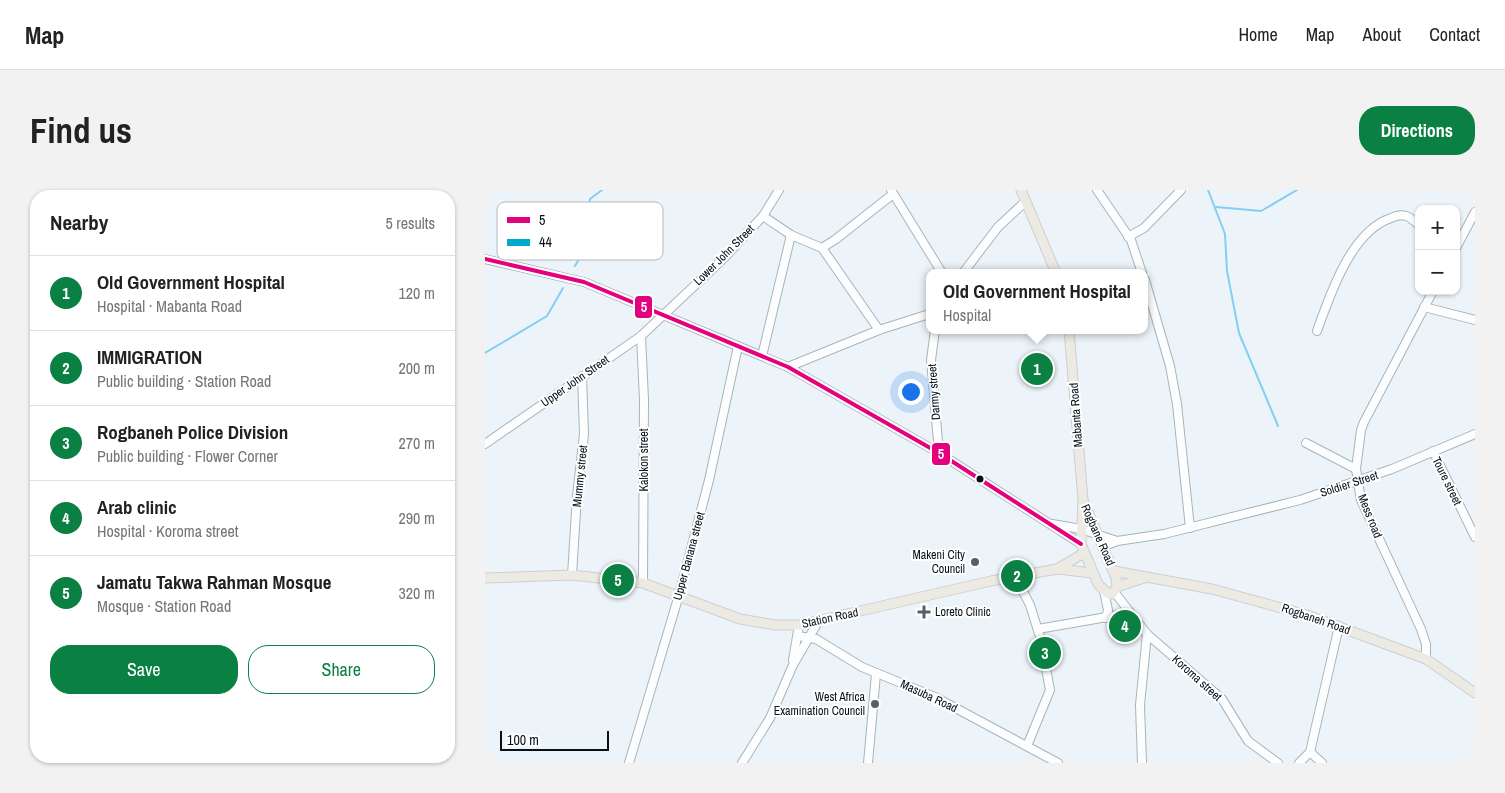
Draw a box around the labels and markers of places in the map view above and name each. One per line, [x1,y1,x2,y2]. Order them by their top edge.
pin: 1 [1021,350,1053,388]
unlabelled marker [975,474,985,484]
place label: Makeni City Council [912,547,965,577]
marker: Makeni City Council [969,556,981,568]
pin: 2 [1001,557,1033,595]
pin: 5 [602,561,634,599]
place label: Loreto Clinic [935,604,991,620]
marker: Loreto Clinic [917,605,931,619]
pin: 4 [1109,607,1141,645]
pin: 3 [1029,634,1061,672]
place label: West Africa Examination Council [774,689,866,719]
marker: West Africa Examination Council [869,698,881,710]

